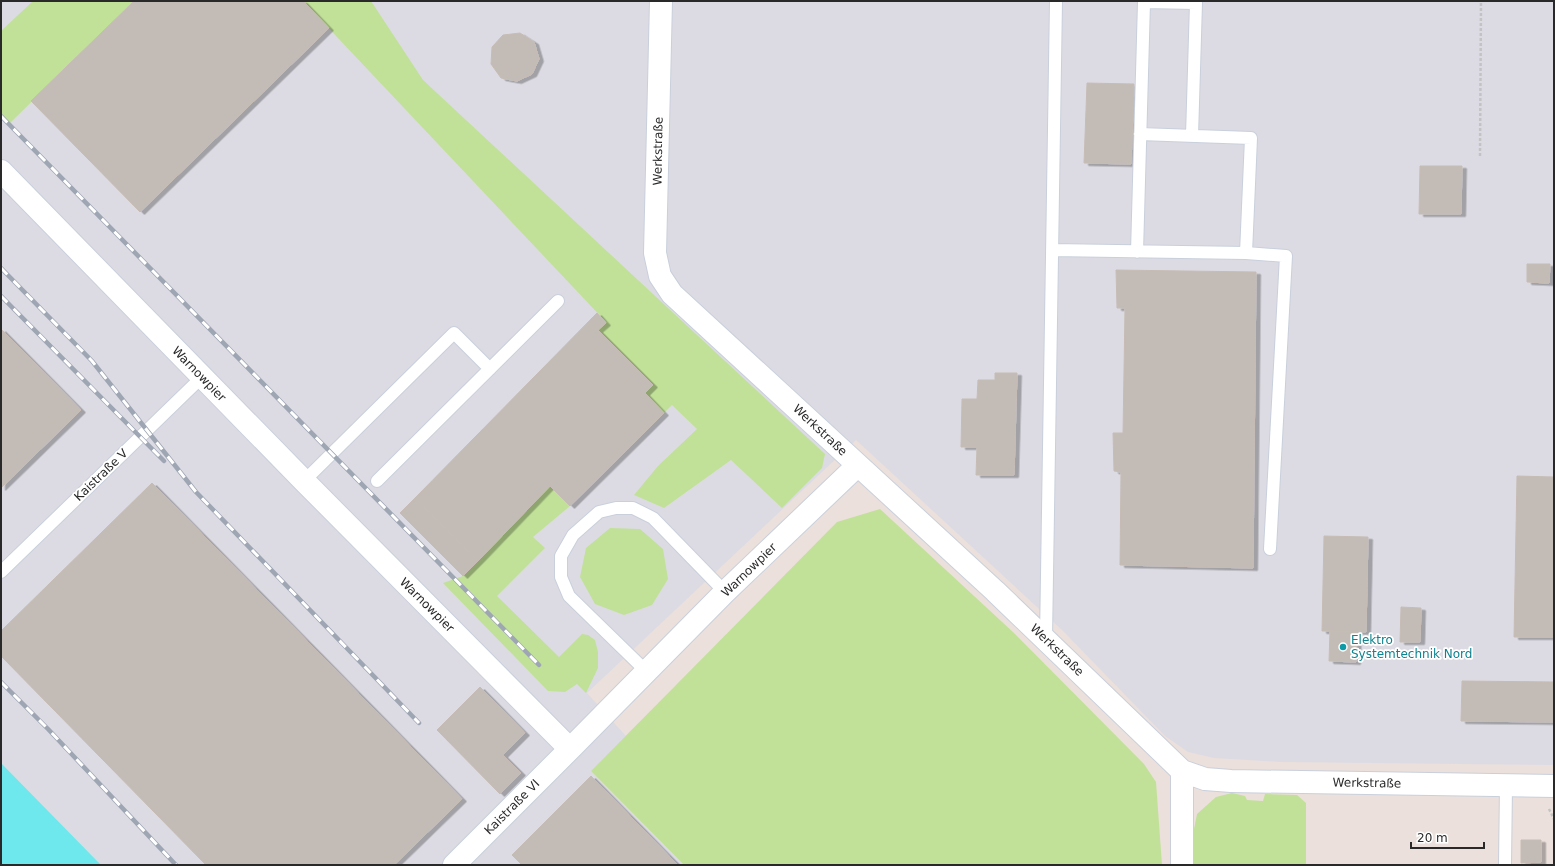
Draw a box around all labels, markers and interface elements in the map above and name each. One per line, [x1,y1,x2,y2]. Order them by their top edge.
street label: Werkstraße [650,117,666,185]
street label: Warnowpier [169,344,229,405]
street label: Werkstraße [790,401,850,459]
street label: Kaistraße V [71,446,131,504]
street label: Warnowpier [719,540,780,600]
street label: Warnowpier [397,575,457,635]
street label: Werkstraße [1027,621,1087,679]
place label: Elektro Systemtechnik Nord [1351,633,1472,661]
marker: Elektro Systemtechnik Nord [1338,642,1348,652]
street label: Werkstraße [1333,775,1401,791]
street label: Kaistraße VI [482,777,542,837]
scale bar [1411,824,1484,850]
text: 20 m [1417,831,1448,845]

